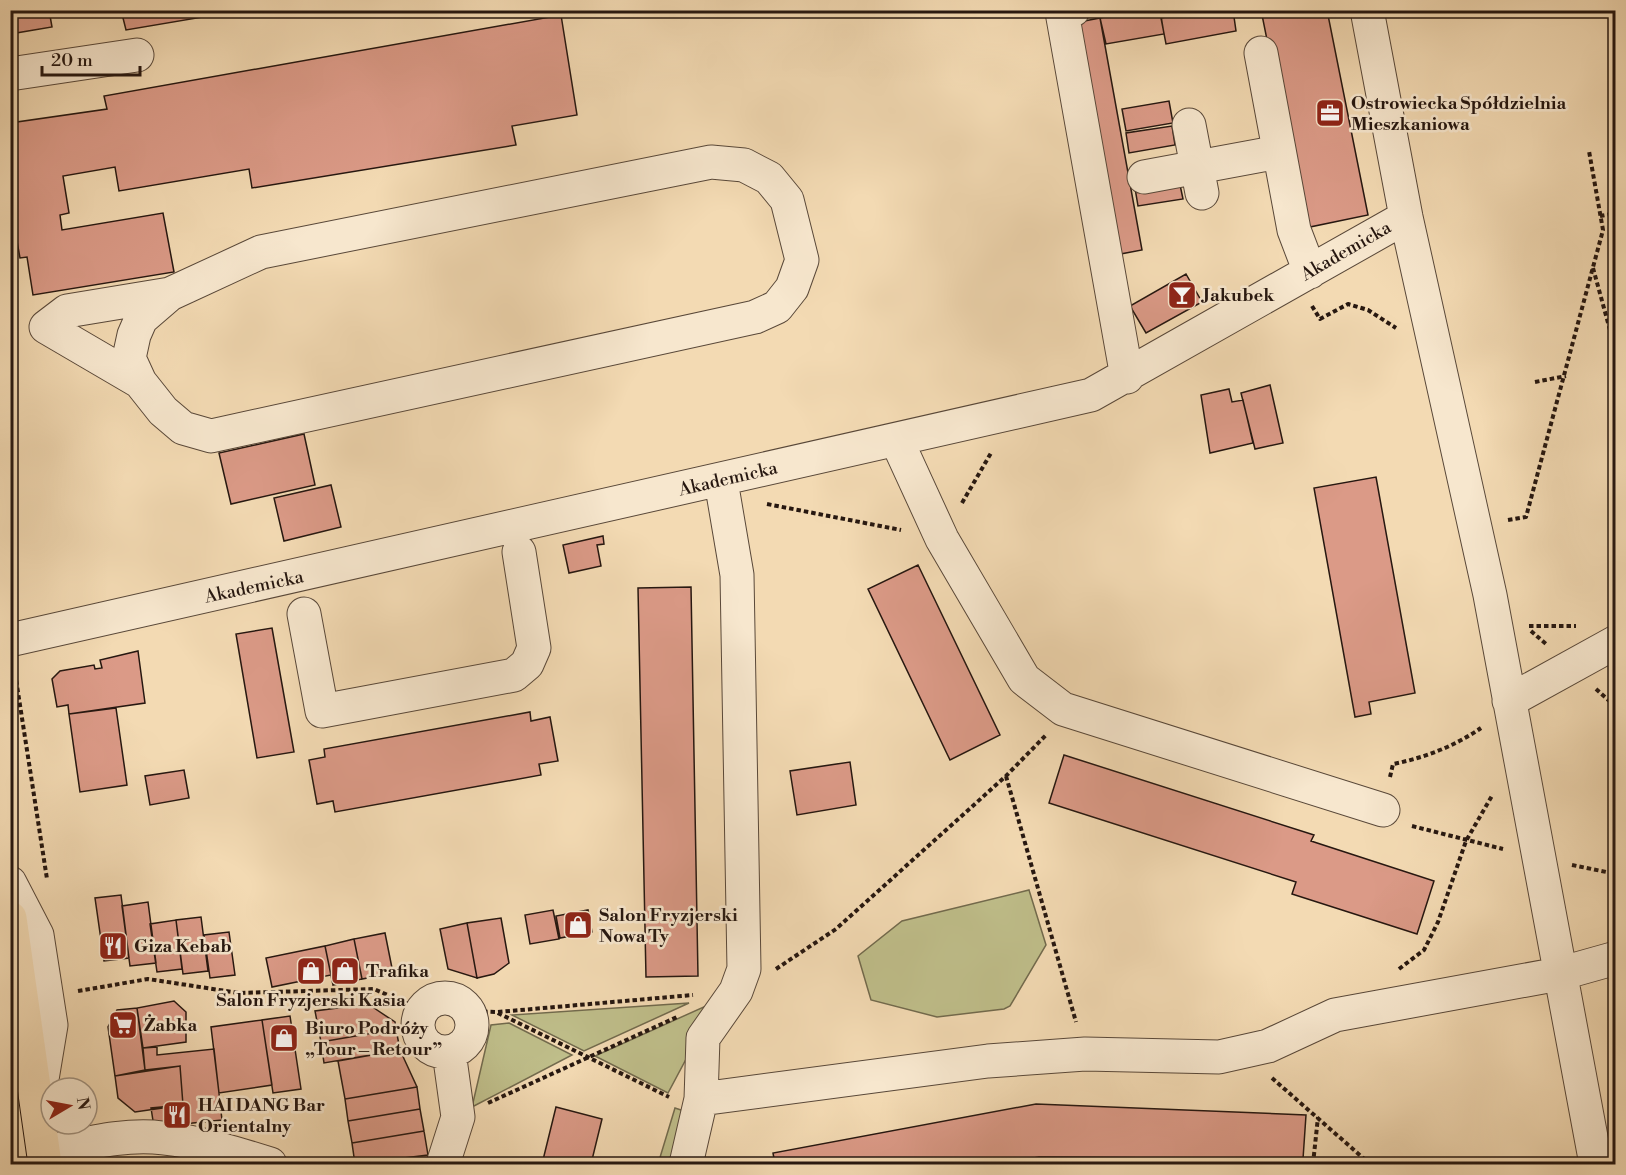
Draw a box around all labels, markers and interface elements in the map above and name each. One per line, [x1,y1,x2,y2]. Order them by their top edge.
scale bar [42,39,140,77]
text: 20 m [51,49,93,72]
place label: Ostrowiecka Spółdzielnia Mieszkaniowa [1351,92,1567,136]
office icon: Ostrowiecka Spółdzielnia Mieszkaniowa [1314,97,1346,129]
street label: Akademicka [1296,215,1396,287]
bar icon: Jakubek [1166,279,1198,311]
place label: Jakubek [1200,284,1275,307]
street label: Akademicka [675,456,780,502]
street label: Akademicka [201,565,306,609]
place label: Salon Fryzjerski Nowa Ty [599,904,738,948]
shop icon: Salon Fryzjerski Nowa Ty [562,909,594,941]
restaurant icon: Giza Kebab [97,930,129,962]
place label: Giza Kebab [134,935,232,958]
shop icon: Salon Fryzjerski Kasia [295,955,327,987]
shop icon: Trafika [329,955,361,987]
place label: Trafika [366,960,429,983]
place label: Salon Fryzjerski Kasia [216,989,406,1012]
supermarket icon: Żabka [107,1009,139,1041]
place label: Żabka [144,1014,198,1037]
place label: Biuro Podróży „Tour – Retour” [305,1017,442,1061]
shop icon: Biuro Podróży „Tour – Retour” [268,1022,300,1054]
north arrow [39,1076,99,1136]
place label: HAI DANG Bar Orientalny [198,1094,325,1138]
text: N [72,1096,94,1112]
restaurant icon: HAI DANG Bar Orientalny [161,1099,193,1131]

